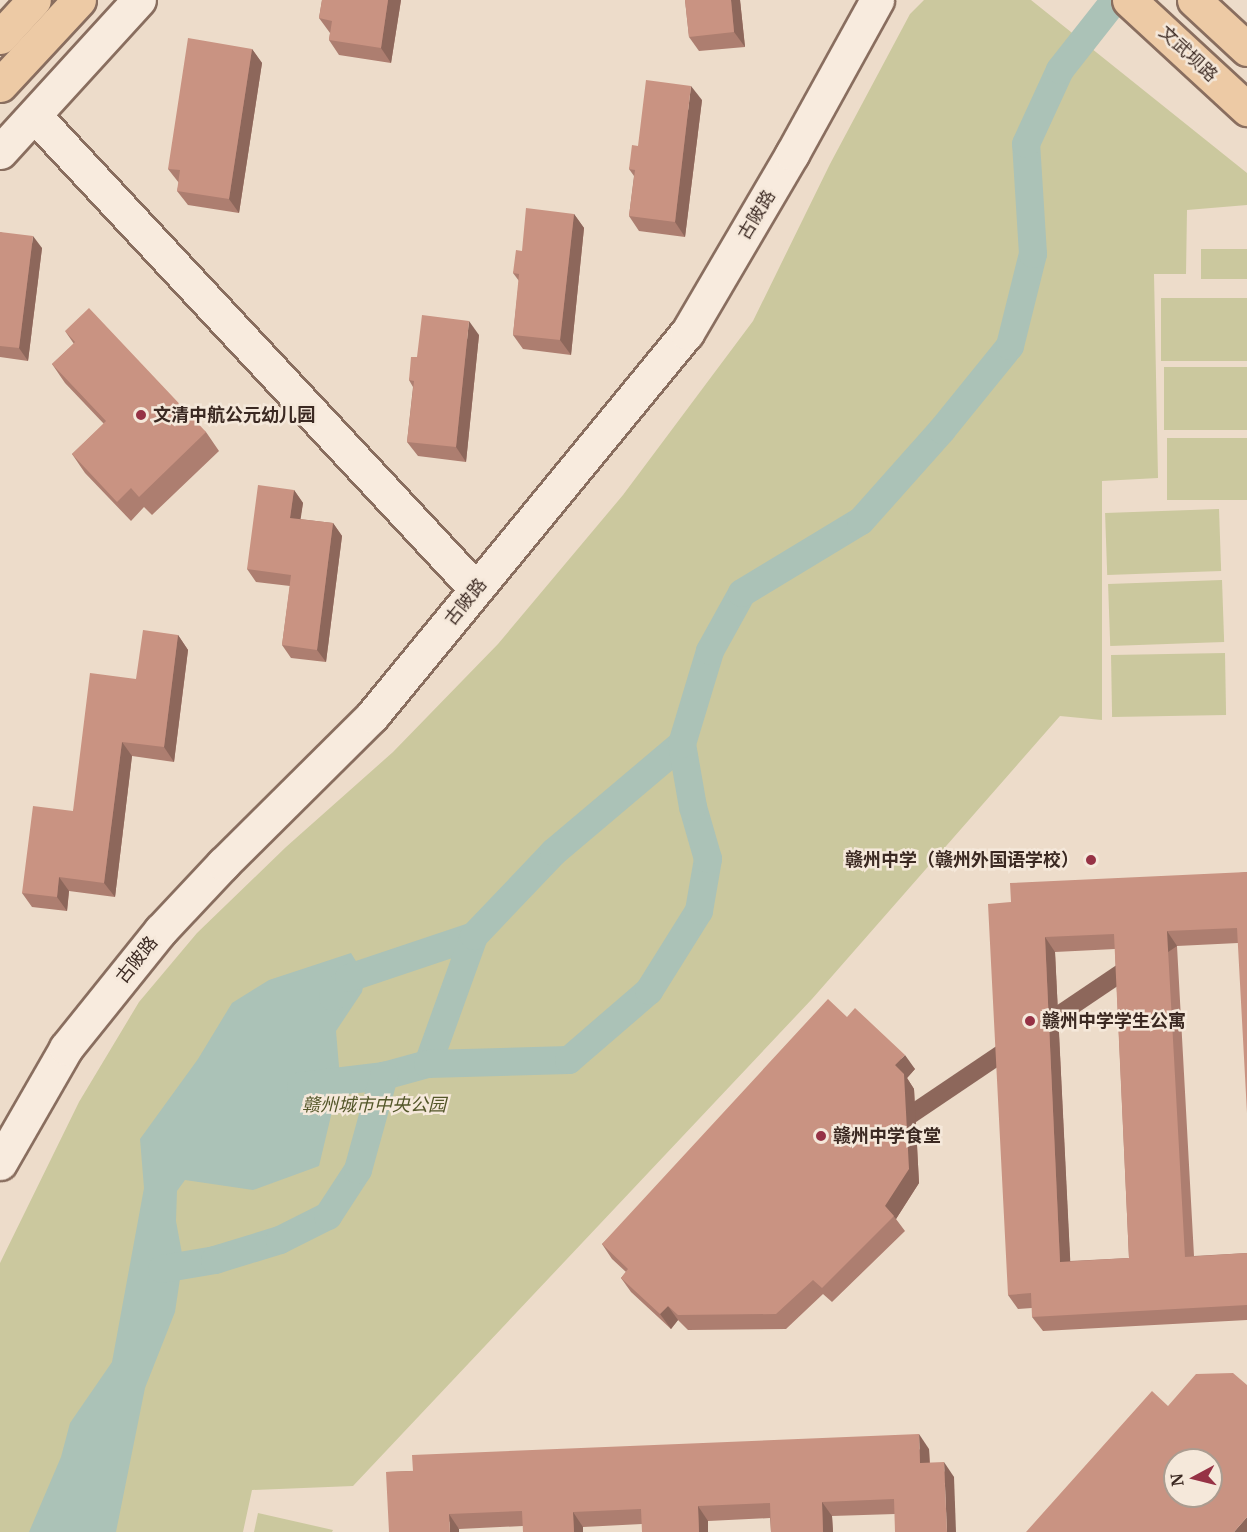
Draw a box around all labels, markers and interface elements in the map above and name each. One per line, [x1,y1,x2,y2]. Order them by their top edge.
street label: 文武坝路 [1154,22,1222,86]
street label: 古陂路 [734,186,780,244]
place label: 文清中航公元幼儿园 [153,404,315,426]
marker: 文清中航公元幼儿园 [134,408,148,422]
street label: 古陂路 [441,574,491,630]
place label: 赣州中学（赣州外国语学校） [845,849,1079,871]
marker: 赣州中学（赣州外国语学校） [1084,853,1098,867]
street label: 古陂路 [112,932,162,988]
place label: 赣州中学学生公寓 [1042,1010,1186,1032]
marker: 赣州中学学生公寓 [1023,1014,1037,1028]
park label: 赣州城市中央公园 [302,1094,446,1116]
place label: 赣州中学食堂 [833,1125,941,1147]
marker: 赣州中学食堂 [814,1129,828,1143]
north arrow [1163,1448,1223,1508]
text: N [1166,1472,1188,1487]

